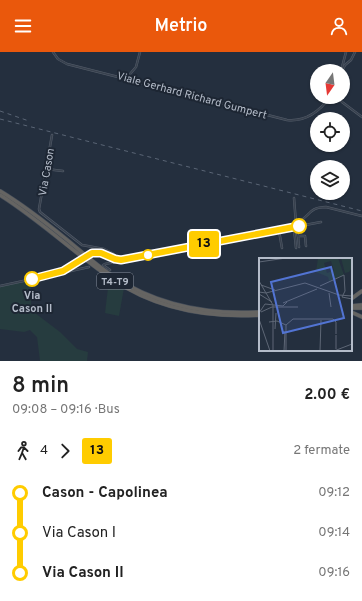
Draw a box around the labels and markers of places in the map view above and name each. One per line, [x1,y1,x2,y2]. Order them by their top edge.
unlabelled marker [291,218,307,234]
unlabelled marker [142,249,154,261]
marker: Via Cason II [24,271,40,287]
place label: Via Cason II [12,289,52,316]

